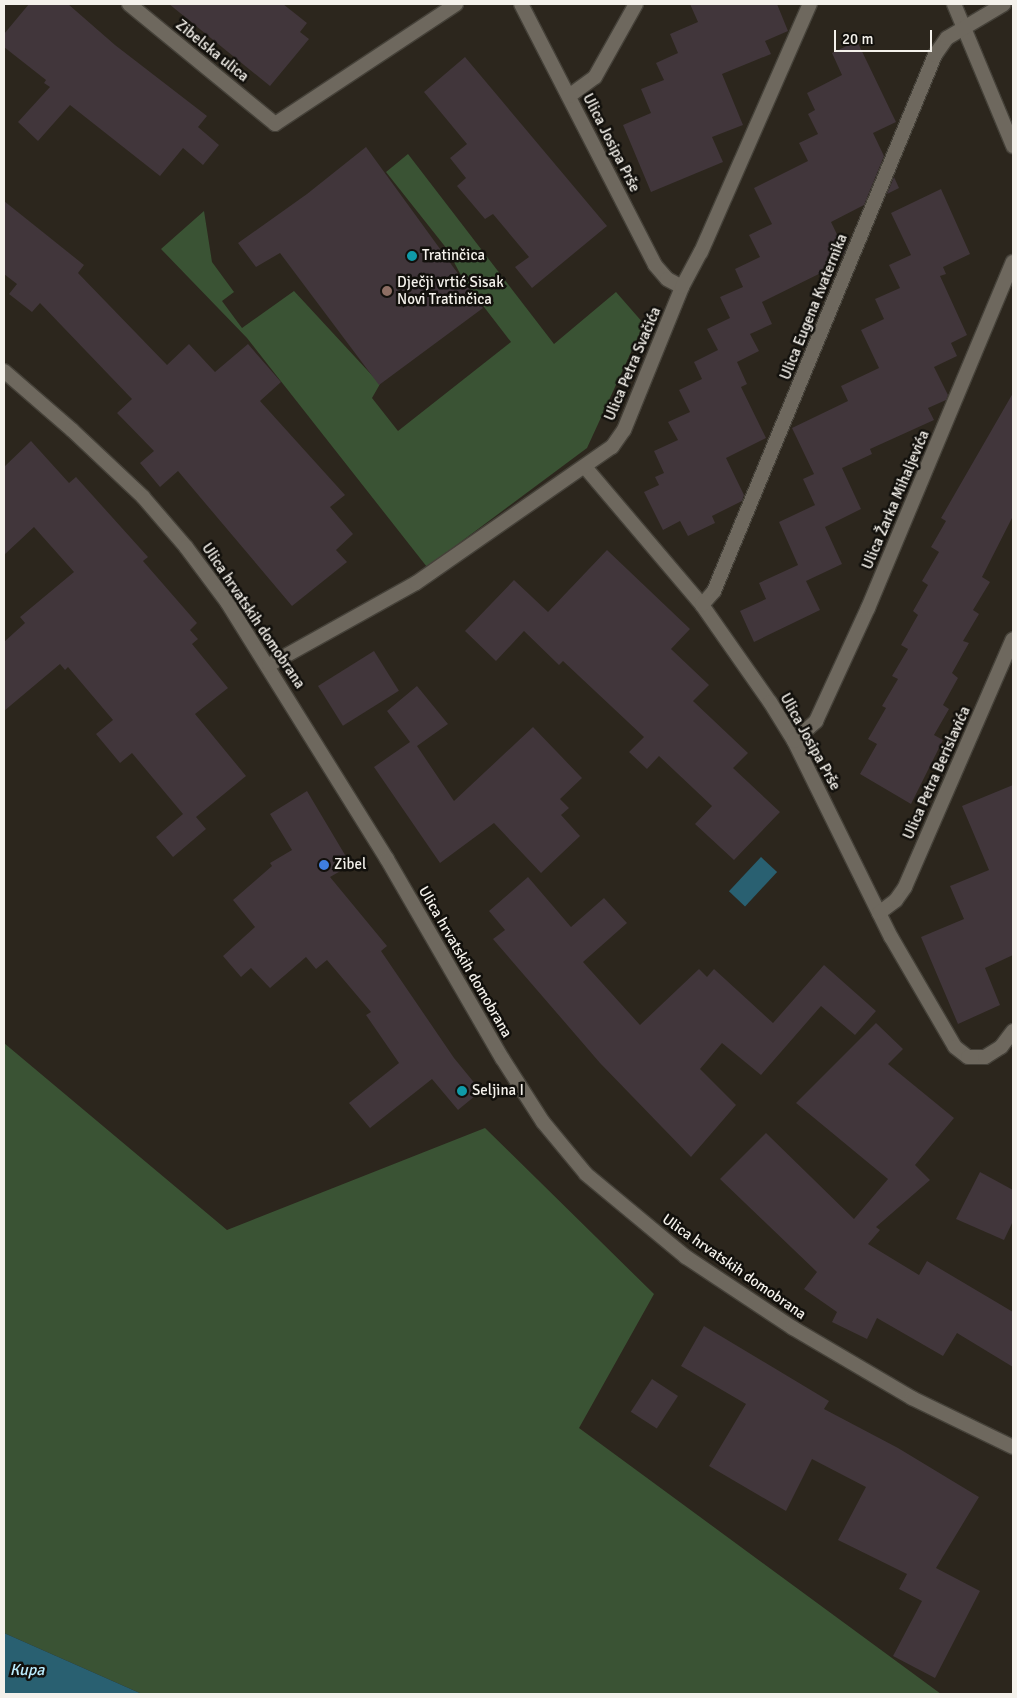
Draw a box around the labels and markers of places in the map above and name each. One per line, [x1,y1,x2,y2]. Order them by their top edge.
place label: Tratinčica [422,247,485,265]
marker: Tratinčica [406,250,418,262]
place label: Dječji vrtić Sisak Novi Tratinčica [397,273,504,308]
marker: Dječji vrtić Sisak Novi Tratinčica [381,285,393,297]
place label: Zibel [334,856,366,874]
marker: Zibel [318,859,330,871]
place label: Seljina I [472,1082,524,1100]
marker: Seljina I [456,1085,468,1097]

